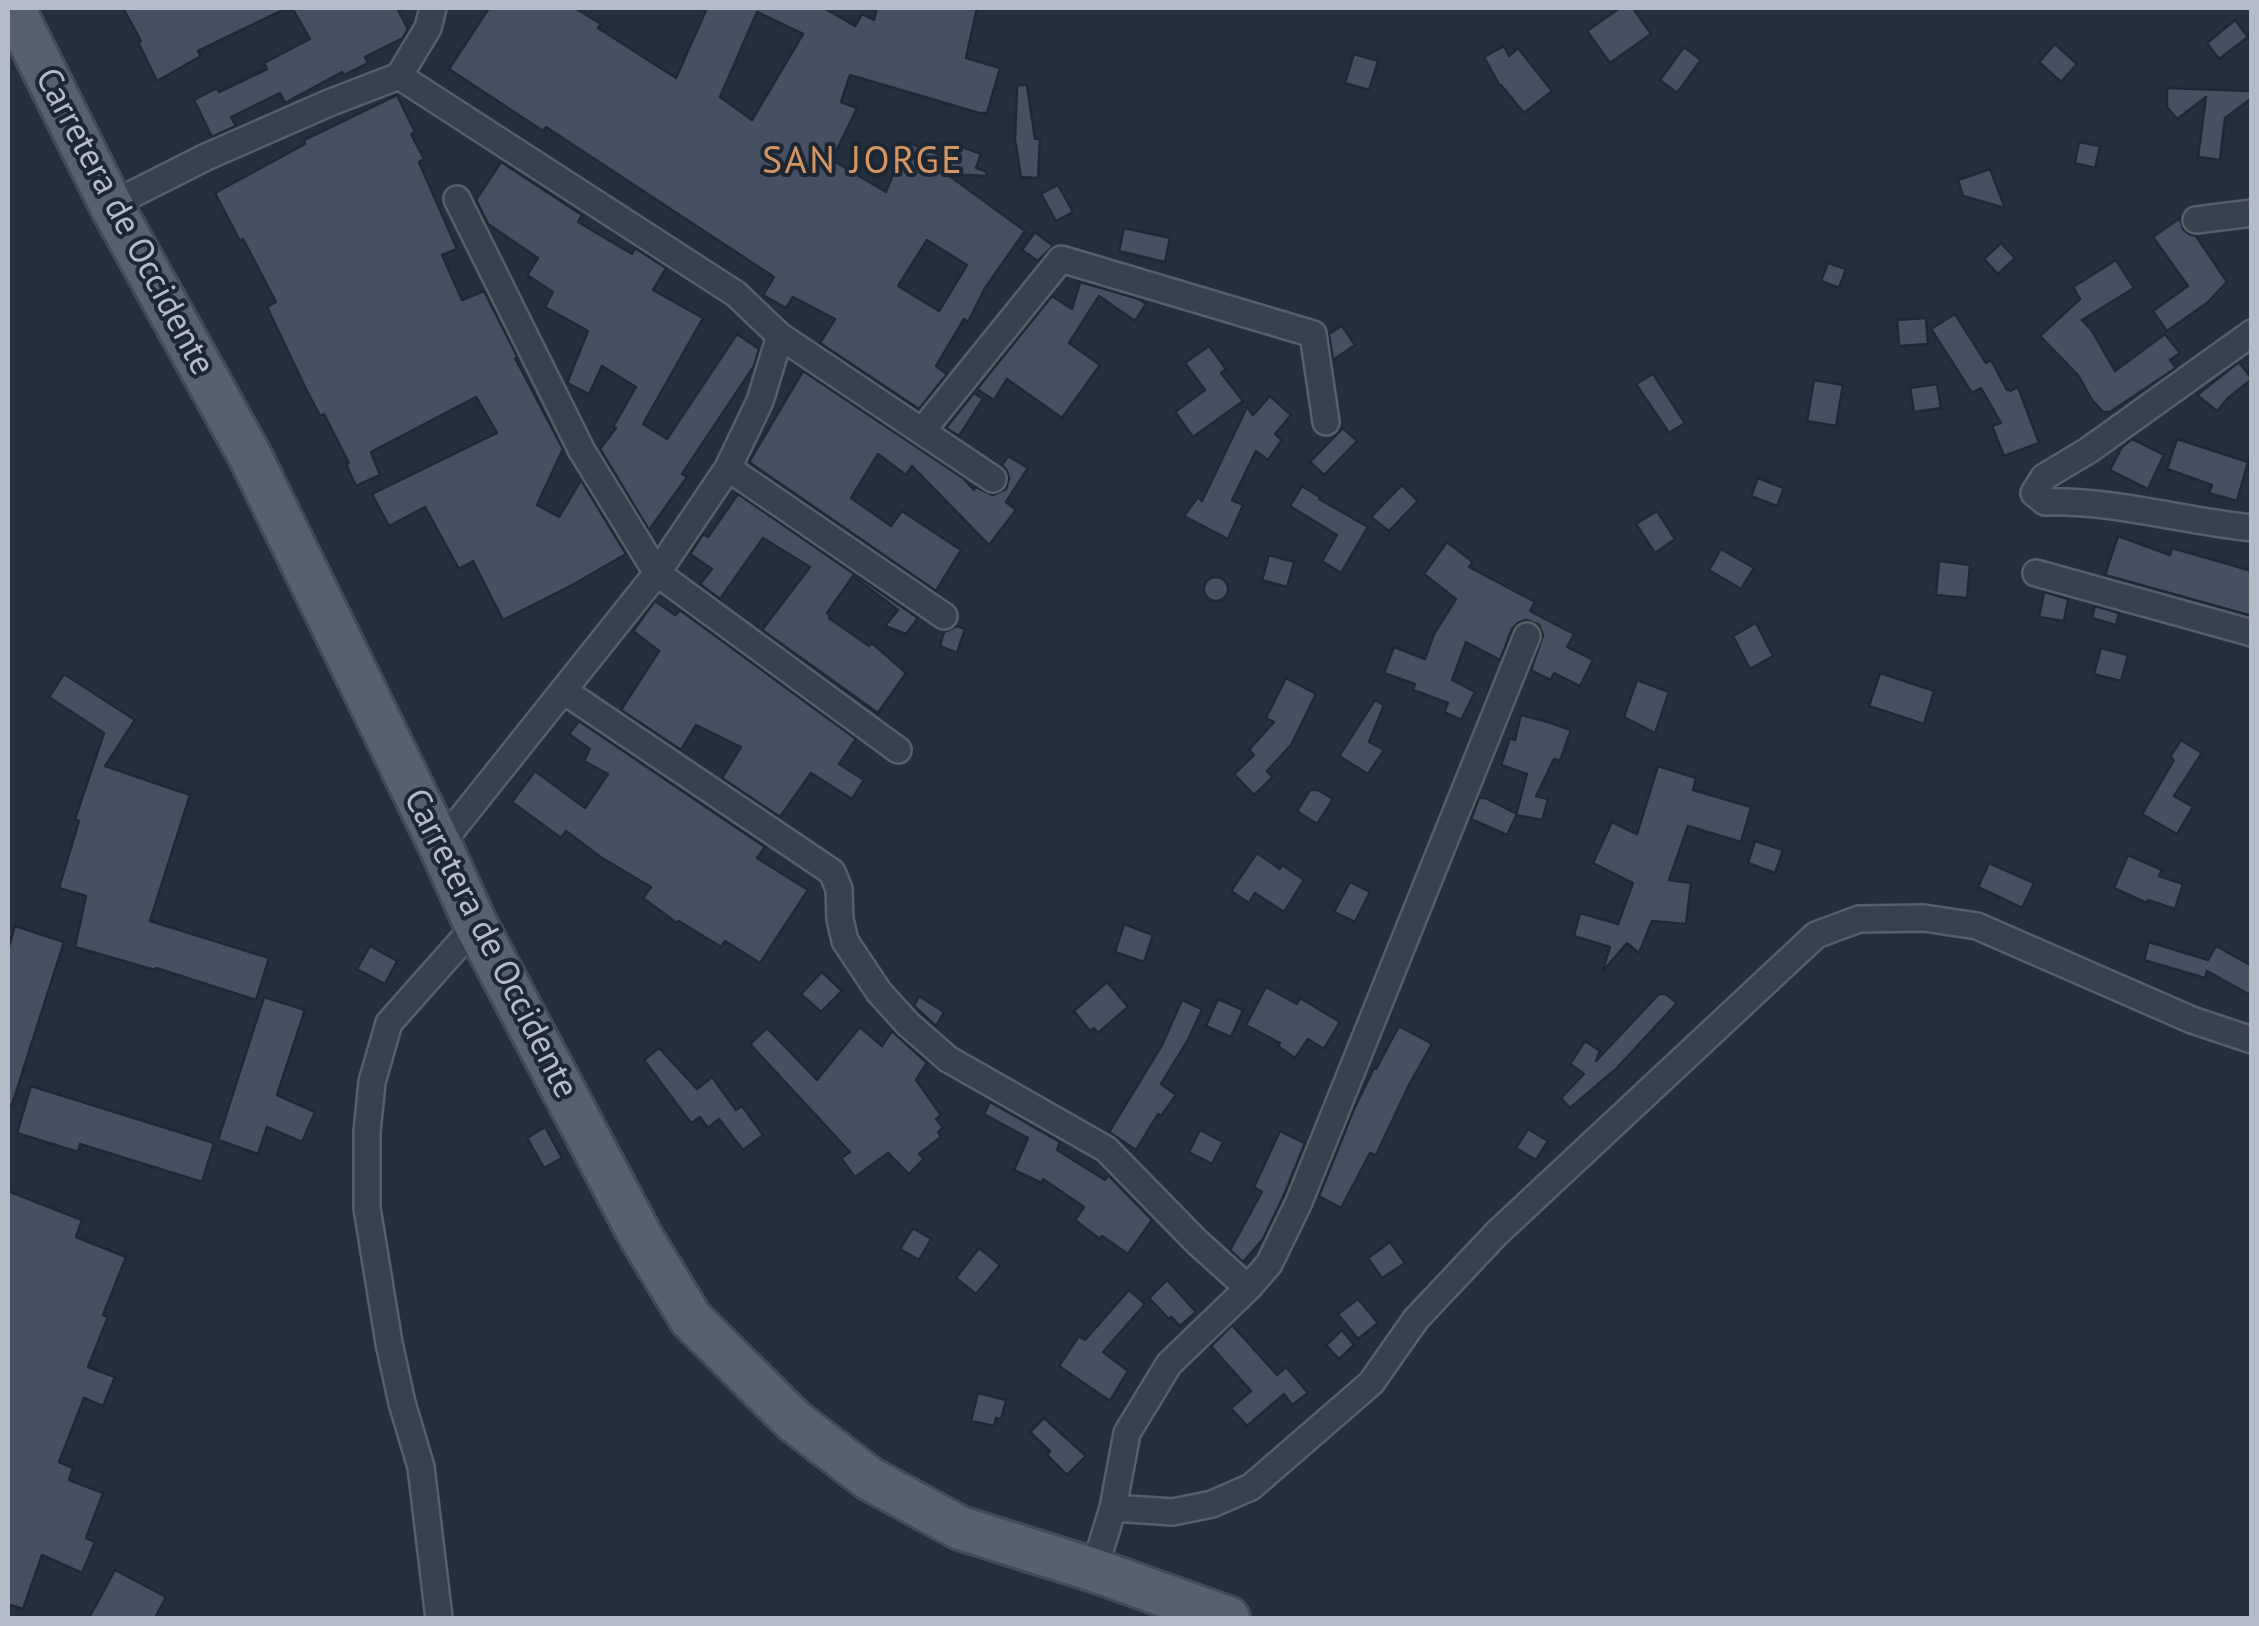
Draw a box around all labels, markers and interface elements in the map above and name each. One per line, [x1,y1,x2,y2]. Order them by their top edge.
street label: Carretera de Occidente [25,61,223,383]
district label: SAN JORGE [762,139,964,185]
street label: Carretera de Occidente [394,782,586,1106]

